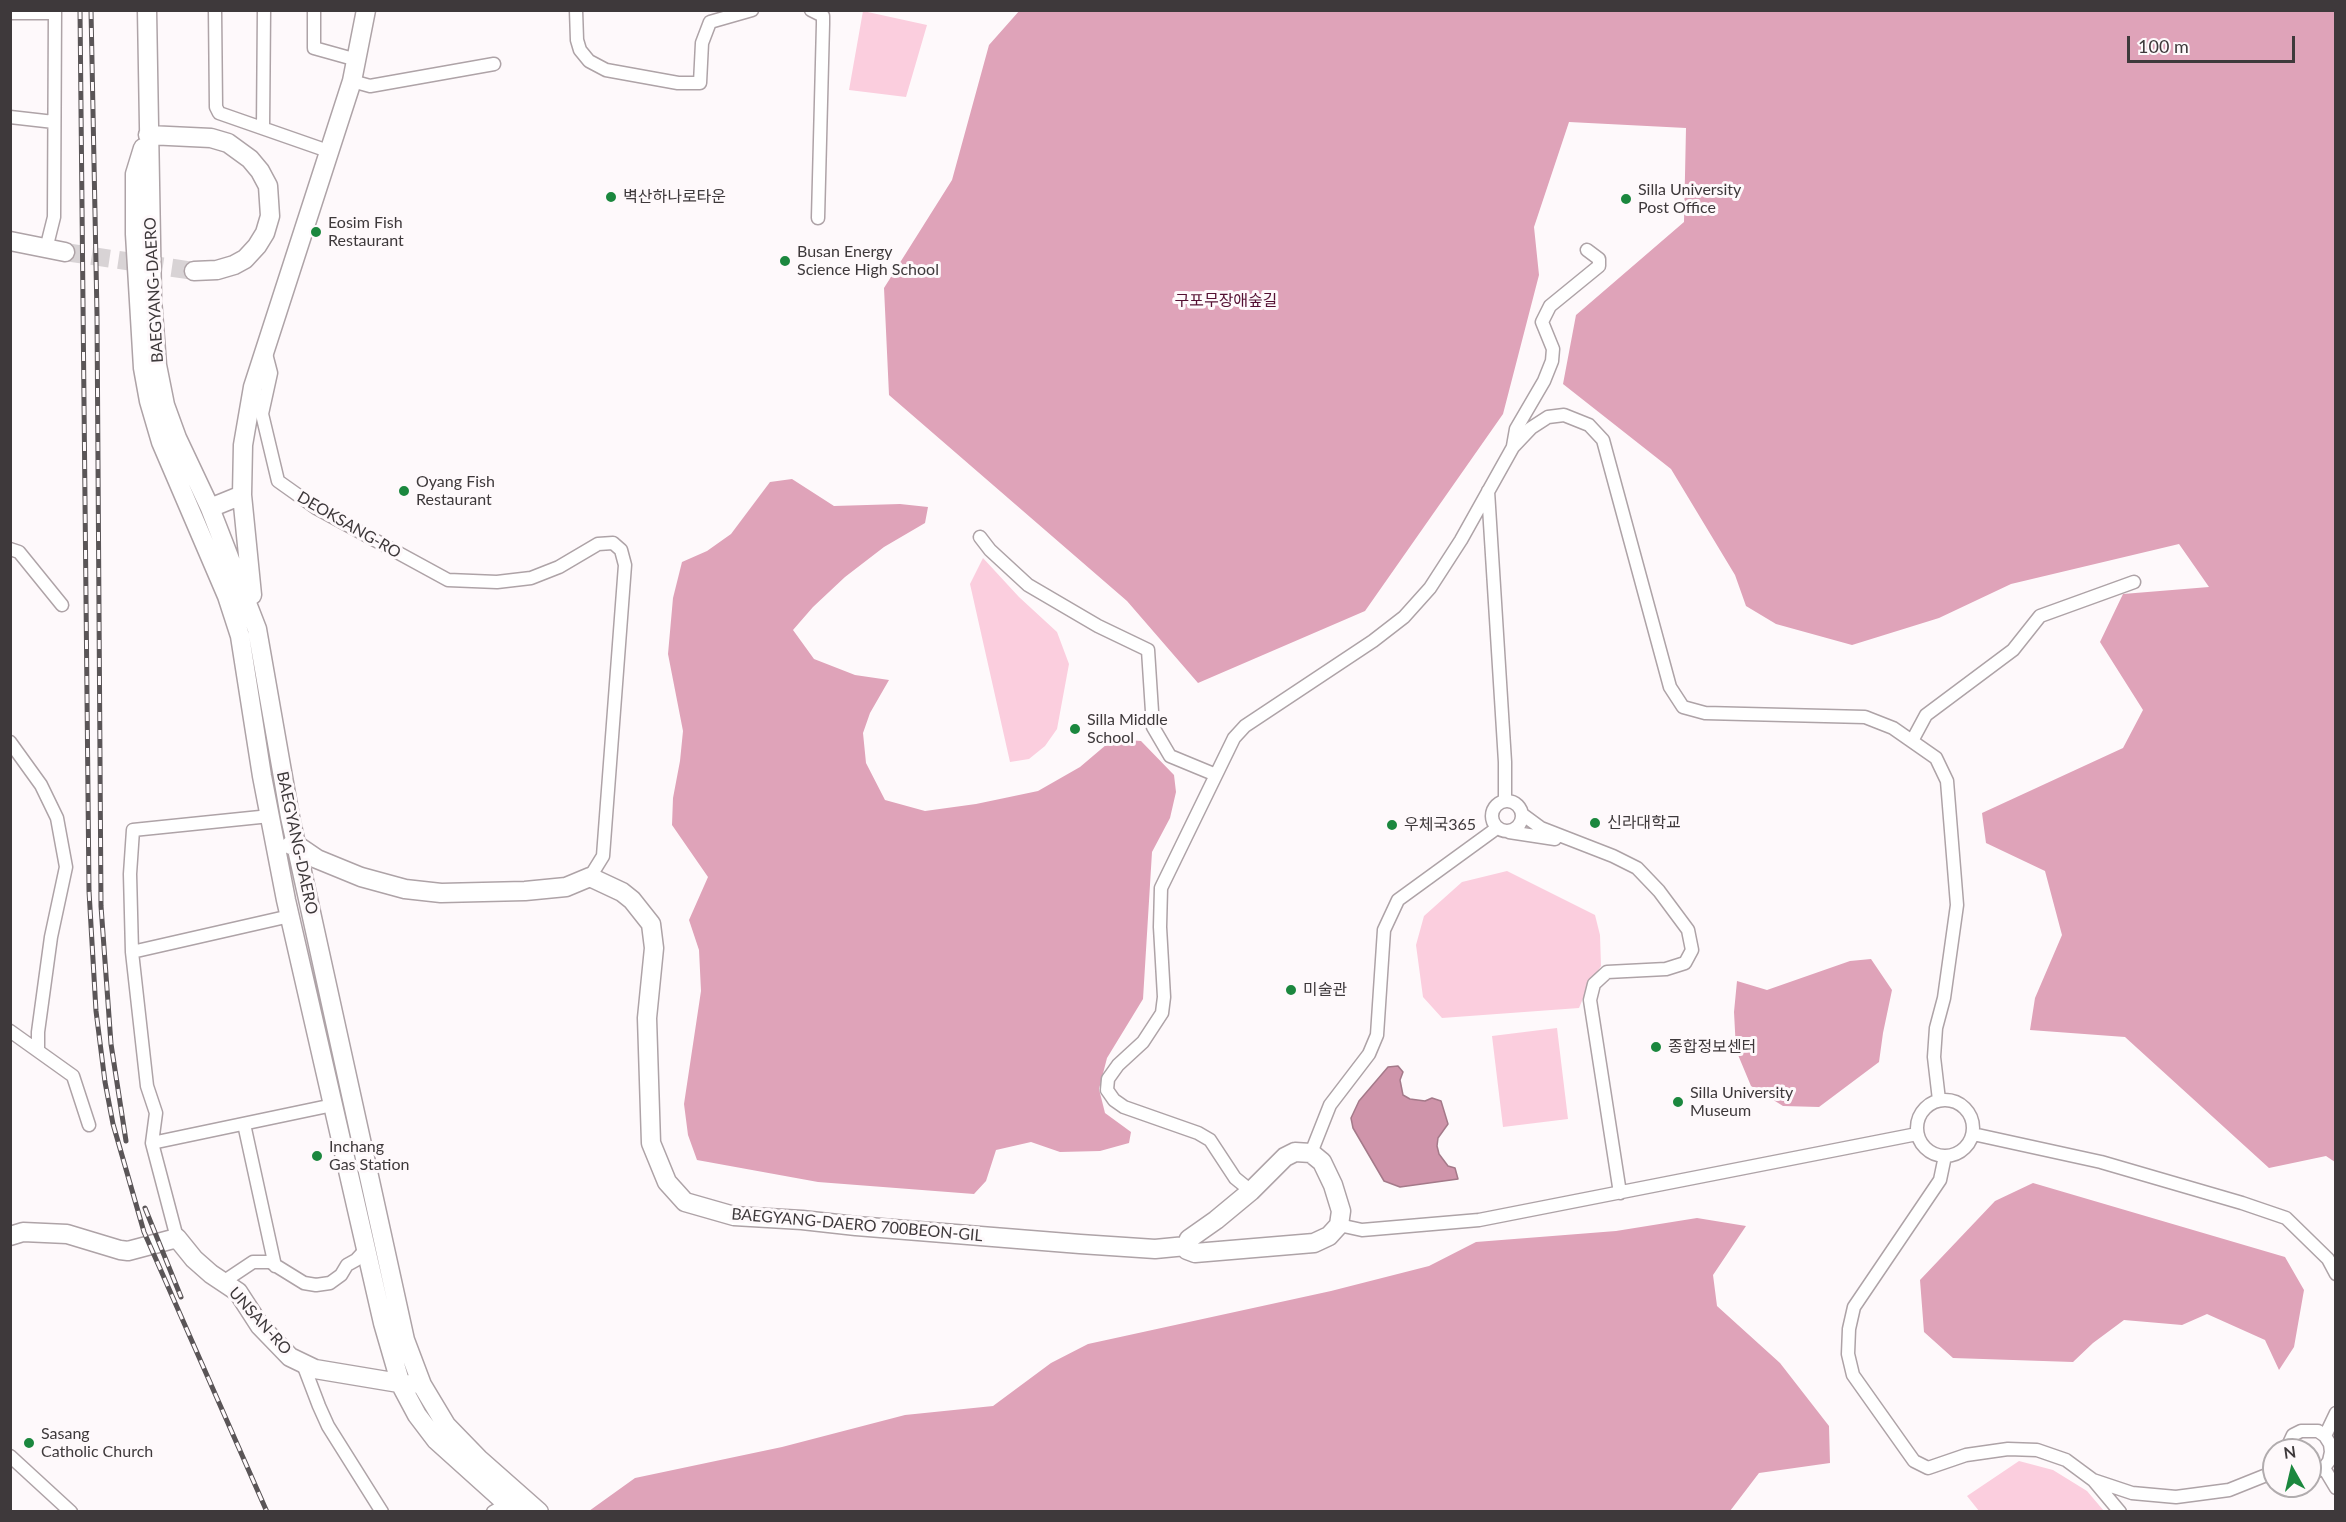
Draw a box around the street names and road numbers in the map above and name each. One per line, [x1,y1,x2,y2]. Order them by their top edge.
street label: BAEGYANG-DAERO [141,217,167,363]
street label: DEOKSANG-RO [294,488,404,562]
street label: BAEGYANG-DAERO [272,770,322,916]
street label: BAEGYANG-DAERO 700BEON-GIL [731,1204,983,1246]
street label: UNSAN-RO [225,1283,295,1359]

